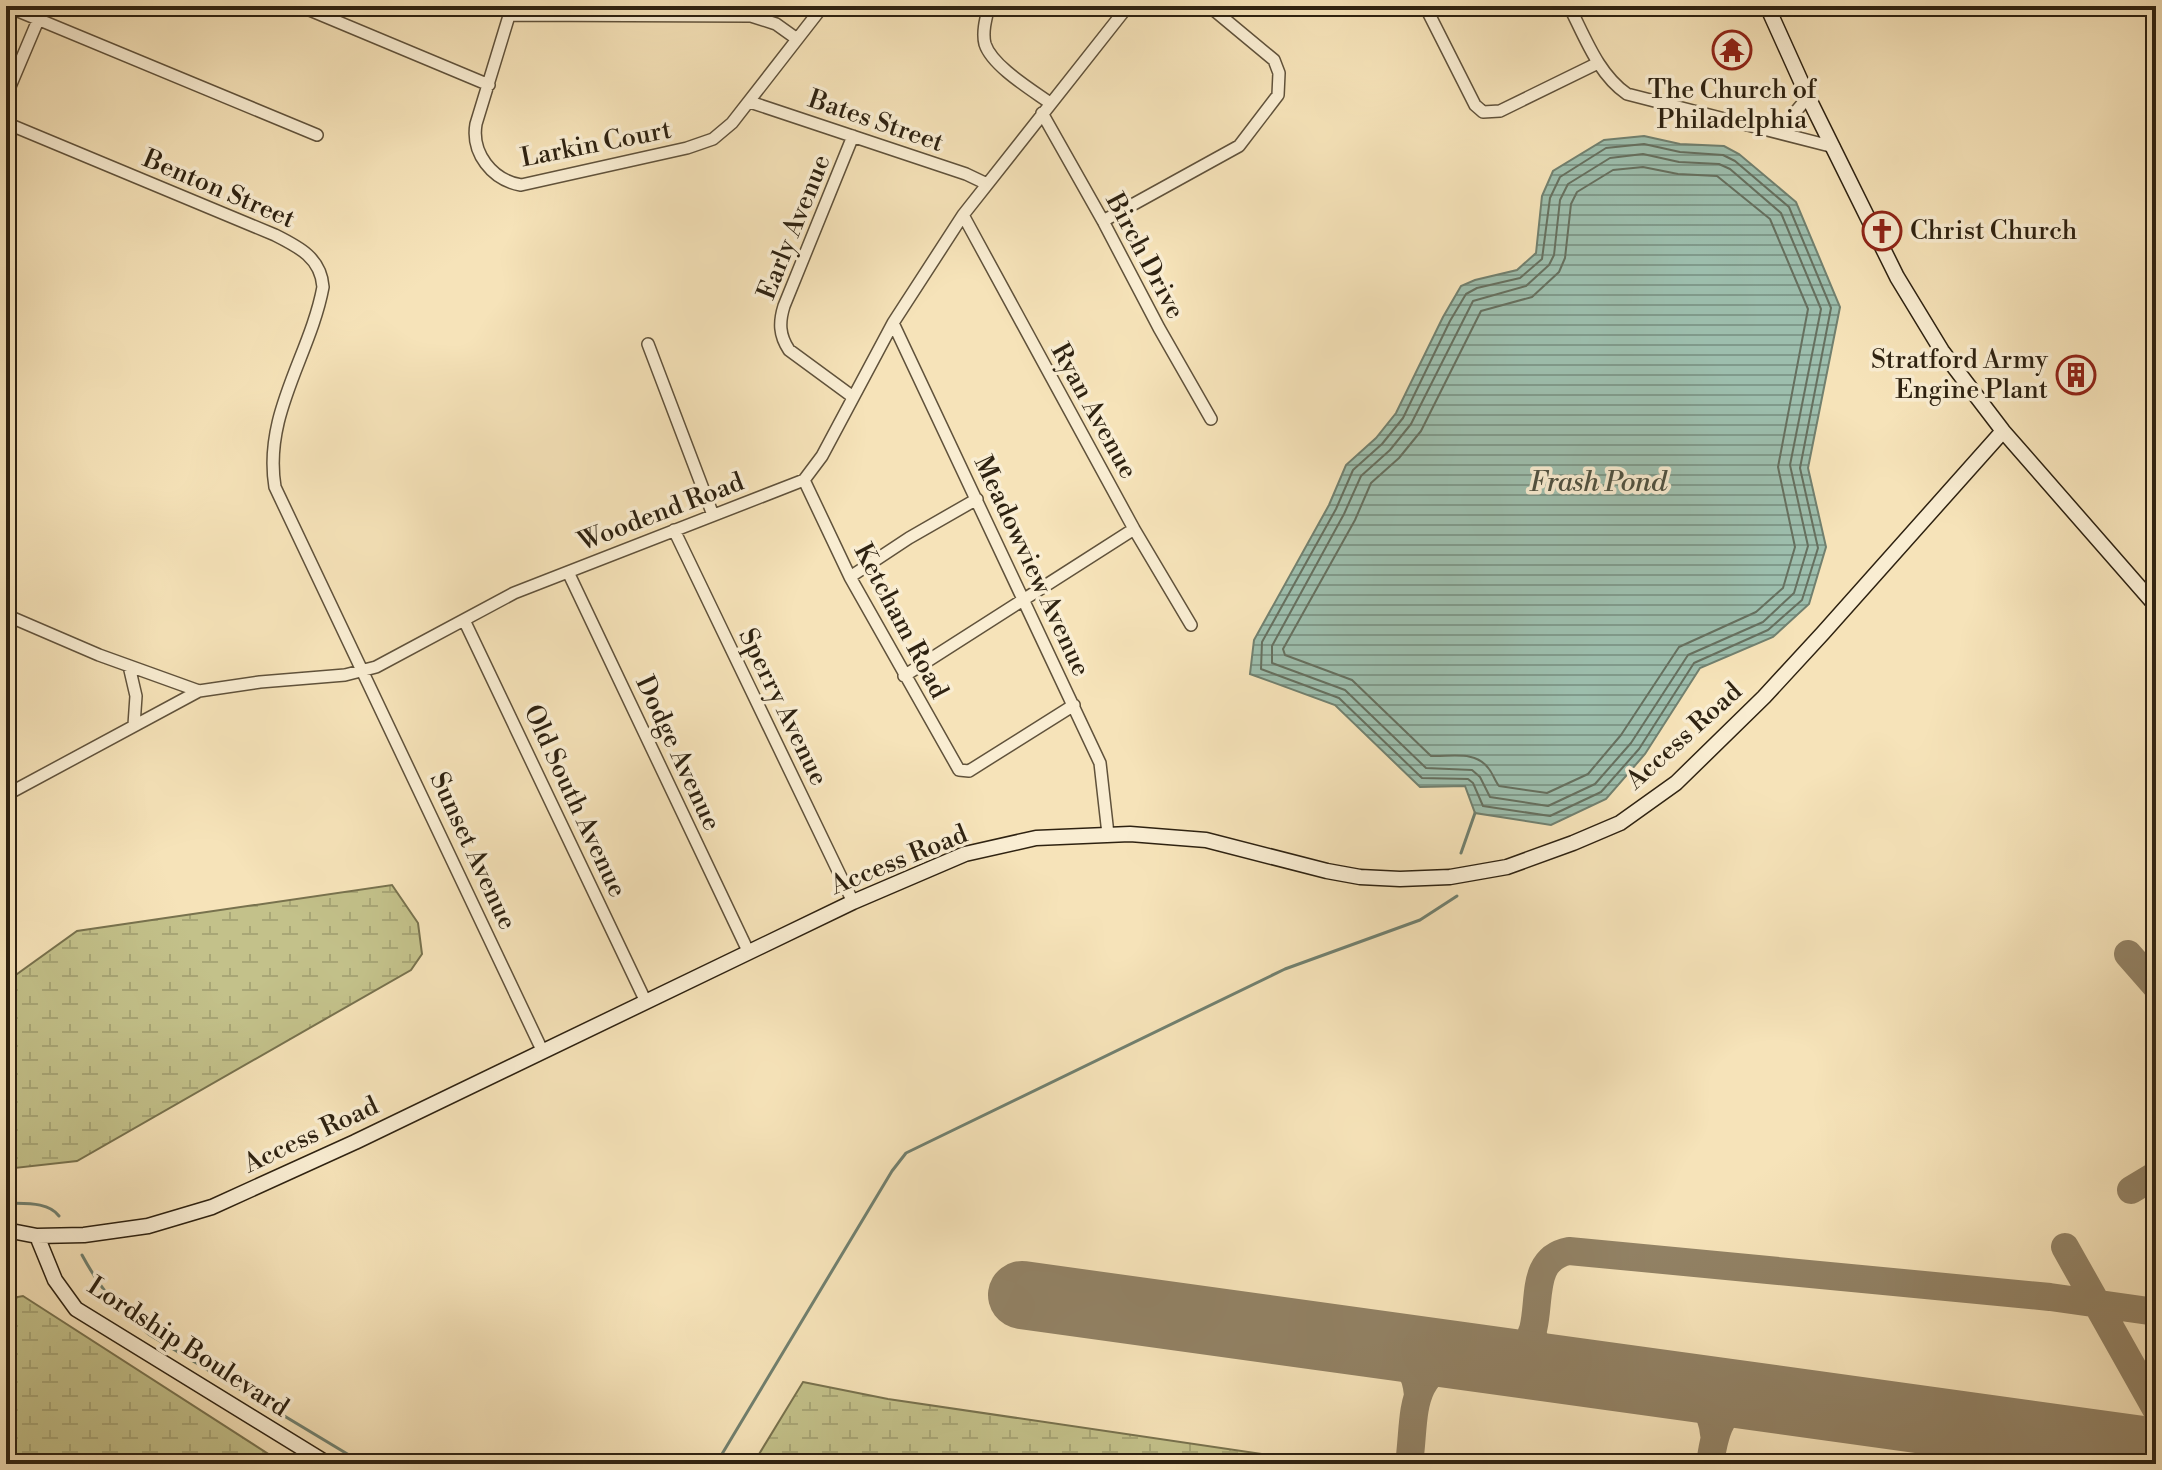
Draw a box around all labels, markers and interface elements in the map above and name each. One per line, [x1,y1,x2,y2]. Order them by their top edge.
temple icon: The Church of Philadelphia [1711,29,1753,71]
place label: The Church of Philadelphia [1648,74,1818,136]
street label: Bates Street [803,83,948,159]
street label: Larkin Court [518,114,674,174]
street label: Benton Street [137,142,300,235]
street label: Early Avenue [750,150,838,304]
street label: Birch Drive [1098,187,1191,324]
church icon: Christ Church [1861,210,1903,252]
place label: Christ Church [1910,215,2077,247]
street label: Ryan Avenue [1044,338,1144,484]
place label: Stratford Army Engine Plant [1871,344,2048,406]
building icon: Stratford Army Engine Plant [2055,354,2097,396]
street label: Meadowview Avenue [967,451,1097,681]
water label: Frash Pond [1529,465,1668,500]
street label: Woodend Road [573,466,749,559]
street label: Ketcham Road [847,538,955,704]
street label: Sperry Avenue [731,623,835,791]
street label: Dodge Avenue [628,671,728,835]
street label: Access Road [1619,675,1749,797]
street label: Old South Avenue [516,700,634,902]
street label: Sunset Avenue [423,767,523,935]
street label: Access Road [825,818,972,902]
street label: Access Road [238,1090,384,1181]
street label: Lordship Boulevard [81,1270,295,1424]

